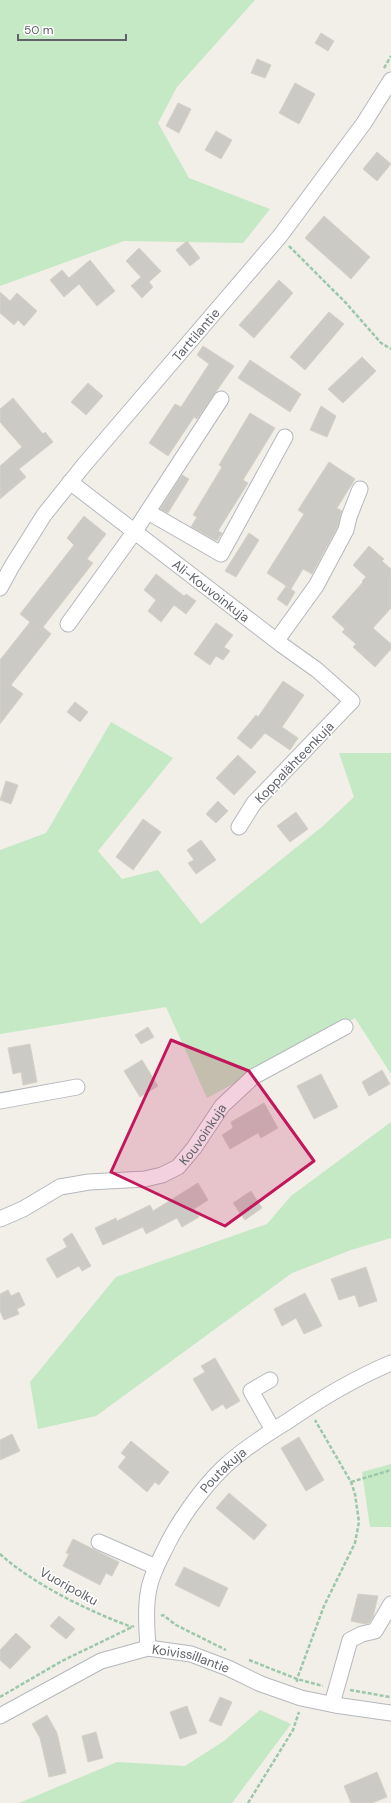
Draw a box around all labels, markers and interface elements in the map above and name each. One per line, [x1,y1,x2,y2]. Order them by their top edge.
scale bar [18,16,126,42]
text: 50 m [24,22,53,38]
street label: Tarttilantie [169,305,224,365]
street label: Ali-Kouvoinkuja [169,556,253,626]
street label: Koppalähteenkuja [251,718,338,807]
street label: Kouvoinkuja [175,1100,230,1169]
street label: Poutakuja [196,1444,250,1497]
street label: Vuoripolku [36,1563,101,1609]
street label: Koivissillantie [151,1641,232,1677]

